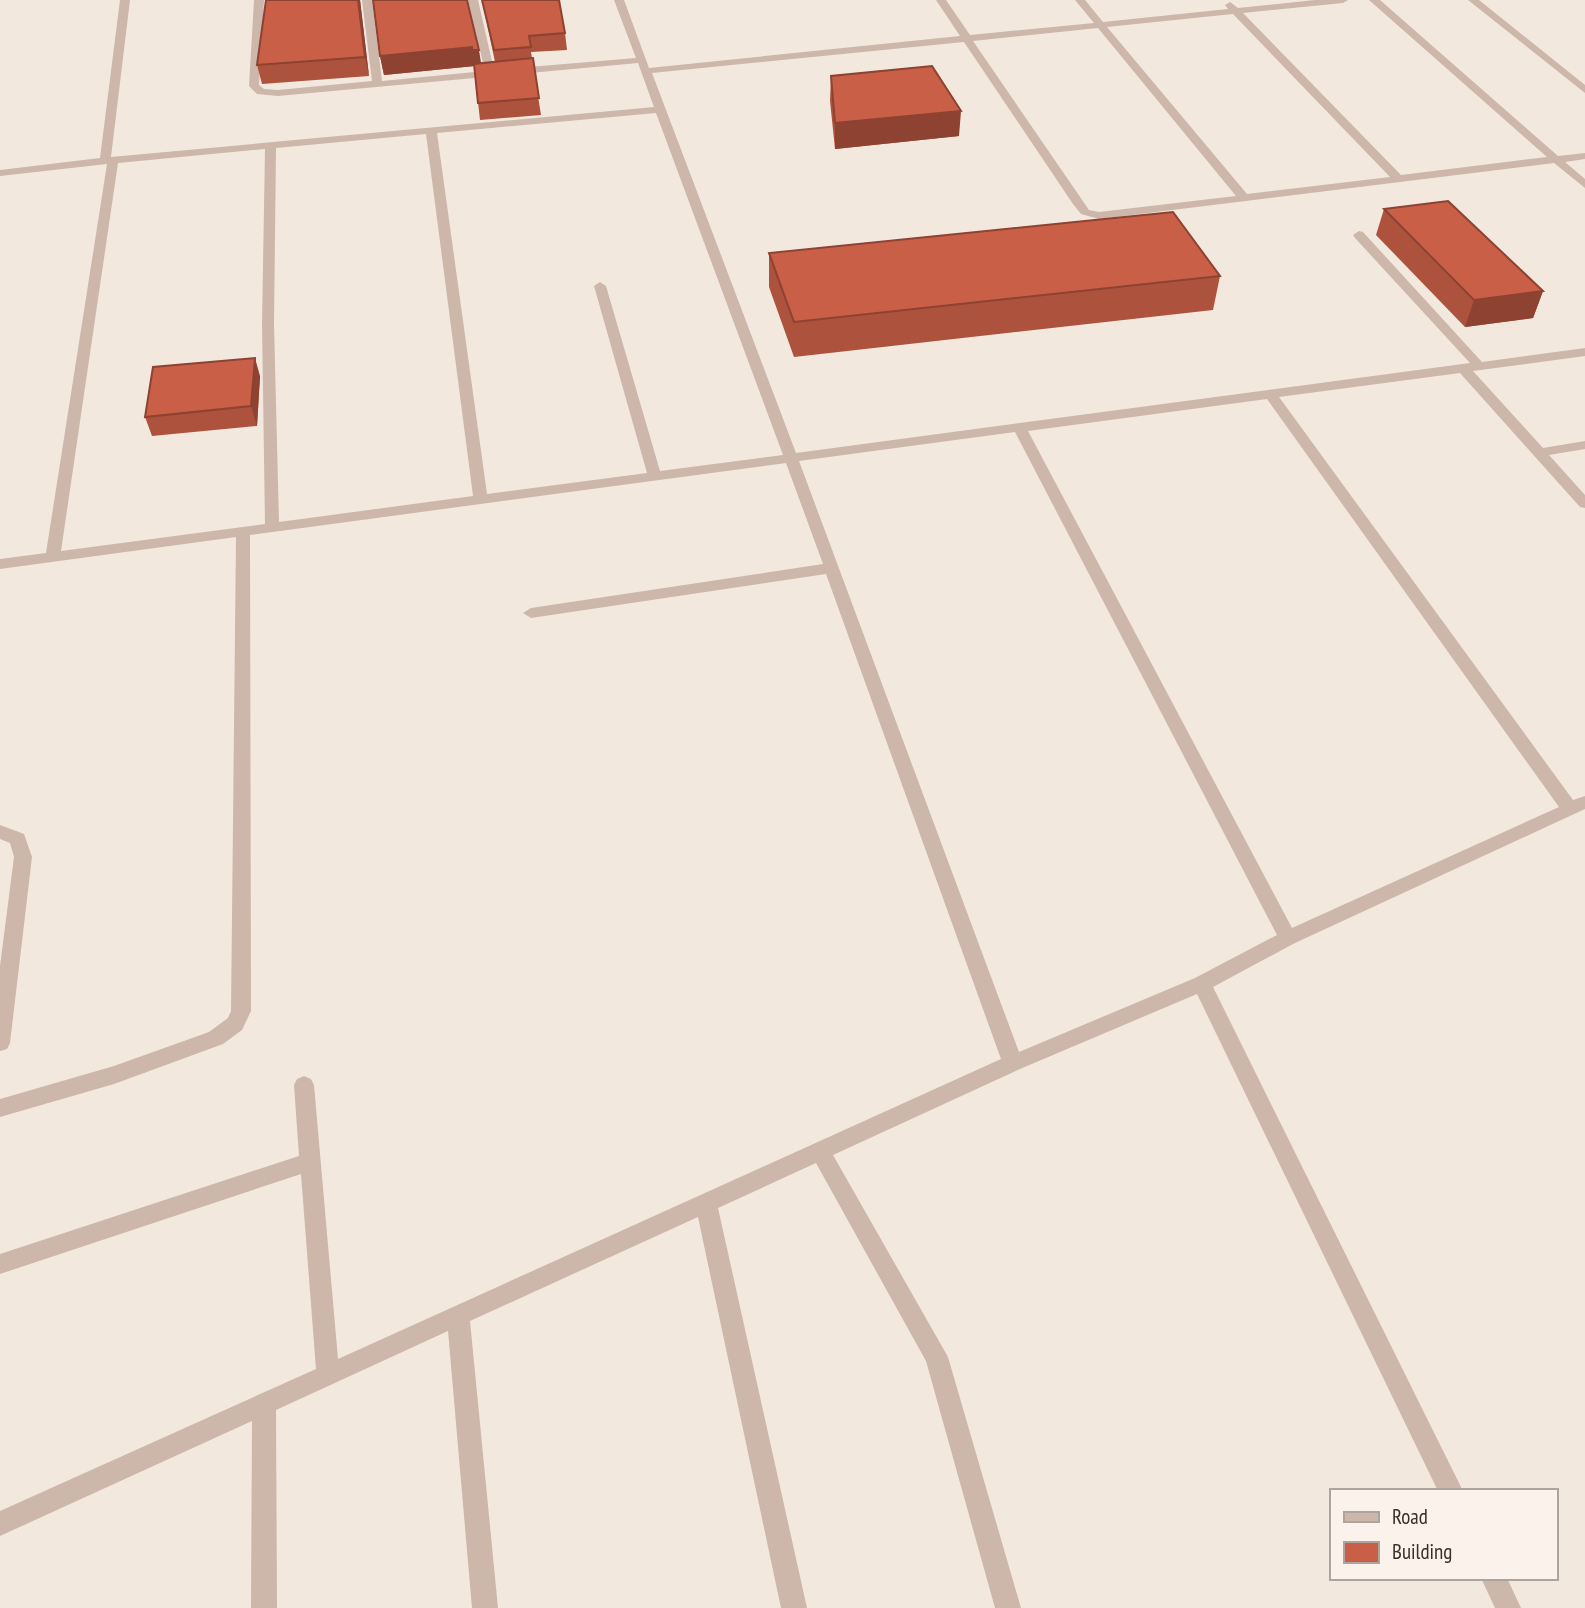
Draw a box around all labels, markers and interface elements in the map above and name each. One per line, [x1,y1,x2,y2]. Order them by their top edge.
legend [1330,1489,1557,1580]
text: Road [1392,1503,1428,1530]
text: Building [1392,1538,1452,1565]

